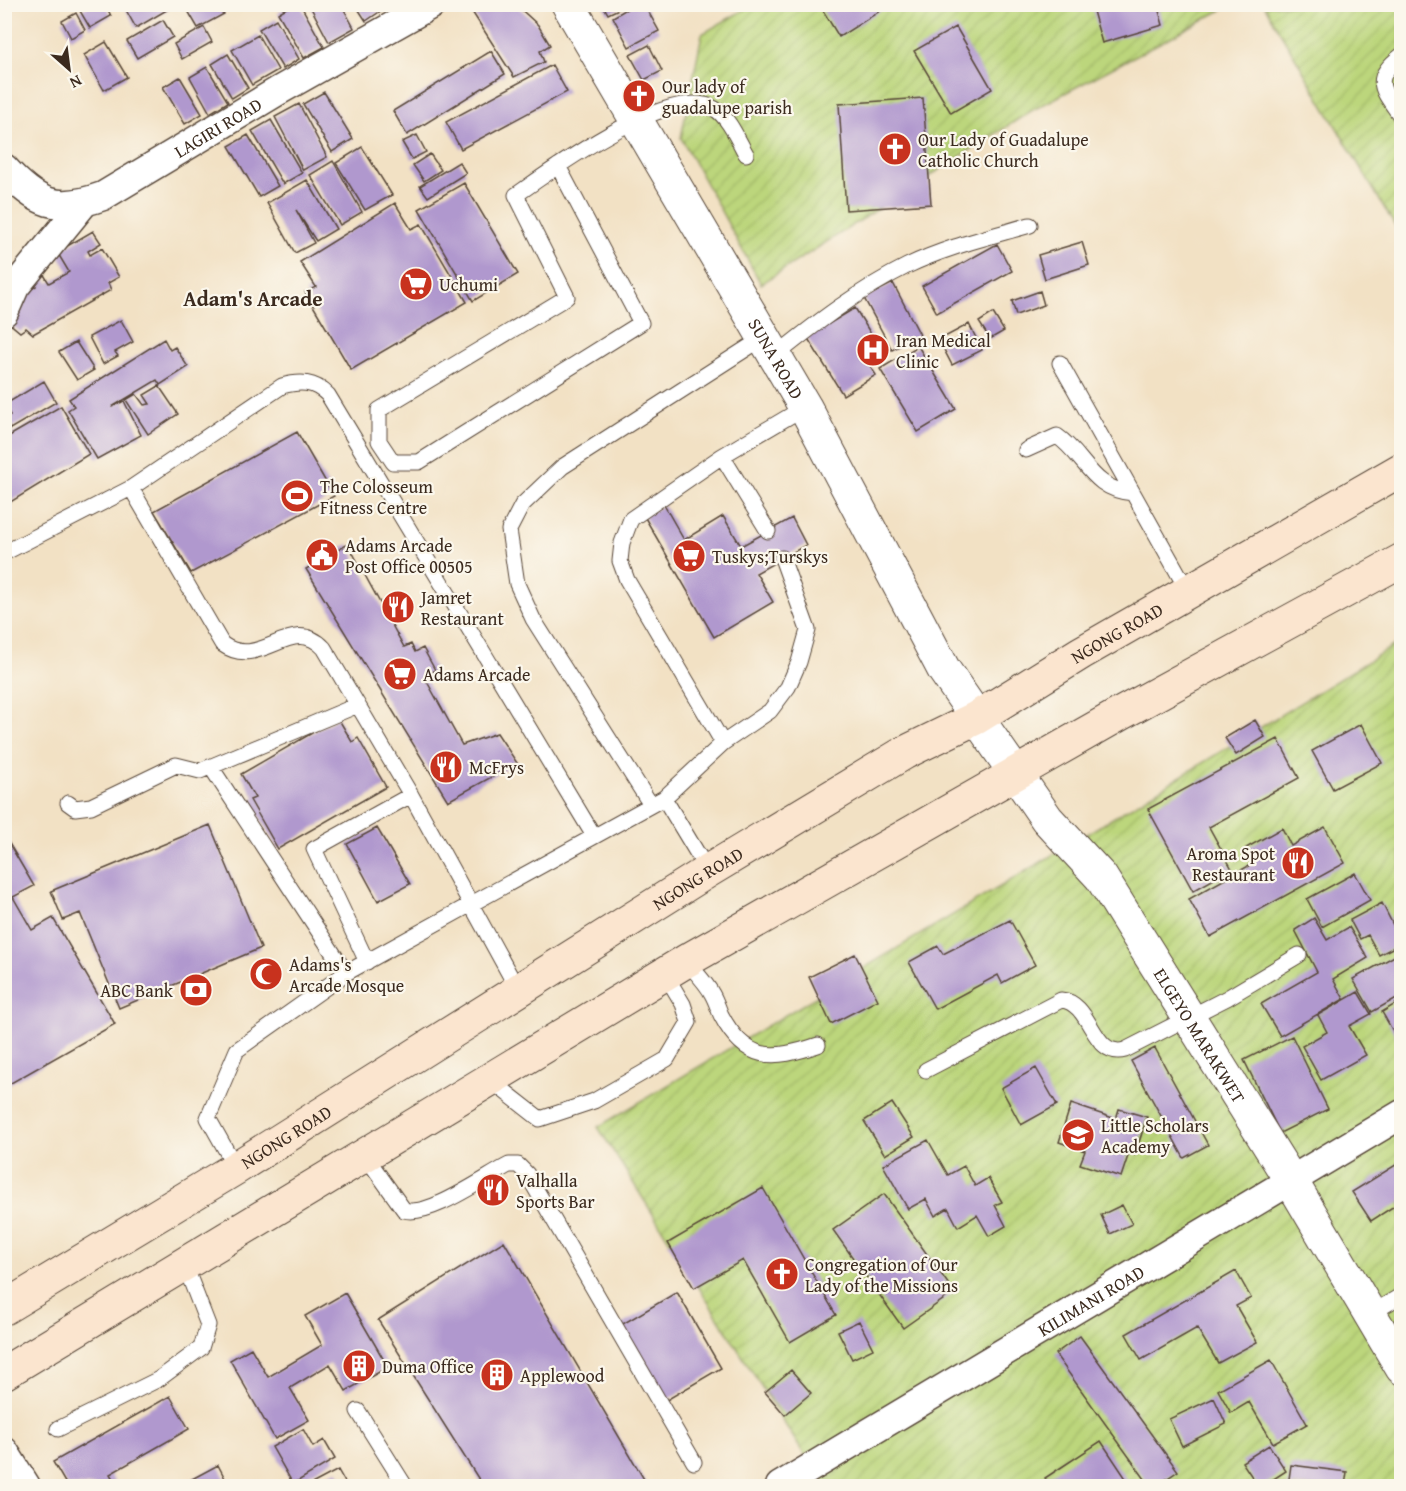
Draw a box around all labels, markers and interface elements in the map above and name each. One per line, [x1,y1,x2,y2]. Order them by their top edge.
north arrow [39,39,99,99]
text: N [65,69,86,95]
place label: Our lady of guadalupe parish [662,73,792,121]
church icon: Our lady of guadalupe parish [621,78,657,114]
street label: LAGIRI ROAD [169,90,267,164]
place label: Our Lady of Guadalupe Catholic Church [918,126,1089,174]
church icon: Our Lady of Guadalupe Catholic Church [877,131,913,167]
supermarket icon: Uchumi [398,266,434,302]
place label: Uchumi [439,271,498,298]
district label: Adam's Arcade [183,283,323,314]
street label: SUNA ROAD [742,313,811,404]
place label: Iran Medical Clinic [896,327,991,375]
hospital icon: Iran Medical Clinic [855,332,891,368]
place label: The Colosseum Fitness Centre [320,473,433,521]
sports icon: The Colosseum Fitness Centre [279,478,315,514]
place label: Adams Arcade Post Office 00505 [345,532,473,580]
public building icon: Adams Arcade Post Office 00505 [304,537,340,573]
supermarket icon: Tuskys;Turskys [671,538,707,574]
place label: Tuskys;Turskys [712,543,828,570]
place label: Jamret Restaurant [419,584,504,632]
restaurant icon: Jamret Restaurant [380,589,416,625]
street label: NGONG ROAD [1065,595,1168,670]
supermarket icon: Adams Arcade [382,656,418,692]
place label: Adams Arcade [423,661,530,688]
restaurant icon: McFrys [428,749,464,785]
place label: McFrys [469,754,524,781]
street label: NGONG ROAD [647,840,748,916]
place label: Aroma Spot Restaurant [1187,840,1276,888]
restaurant icon: Aroma Spot Restaurant [1280,845,1316,881]
place label: Adams's Arcade Mosque [289,951,404,999]
mosque icon: Adams's Arcade Mosque [248,956,284,992]
street label: ELGEYO MARAKWET [1148,962,1253,1108]
bank icon: ABC Bank [178,972,214,1008]
place label: ABC Bank [100,977,174,1004]
street label: NGONG ROAD [235,1098,337,1175]
place label: Little Scholars Academy [1101,1112,1209,1160]
school or university icon: Little Scholars Academy [1060,1117,1096,1153]
place label: Valhalla Sports Bar [516,1167,595,1215]
restaurant icon: Valhalla Sports Bar [475,1172,511,1208]
place label: Congregation of Our Lady of the Missions [805,1251,958,1299]
church icon: Congregation of Our Lady of the Missions [764,1256,800,1292]
street label: KILIMANI ROAD [1032,1258,1149,1343]
building icon: Duma Office [341,1348,377,1384]
place label: Duma Office [382,1353,474,1380]
building icon: Applewood [479,1357,515,1393]
place label: Applewood [520,1362,605,1389]

